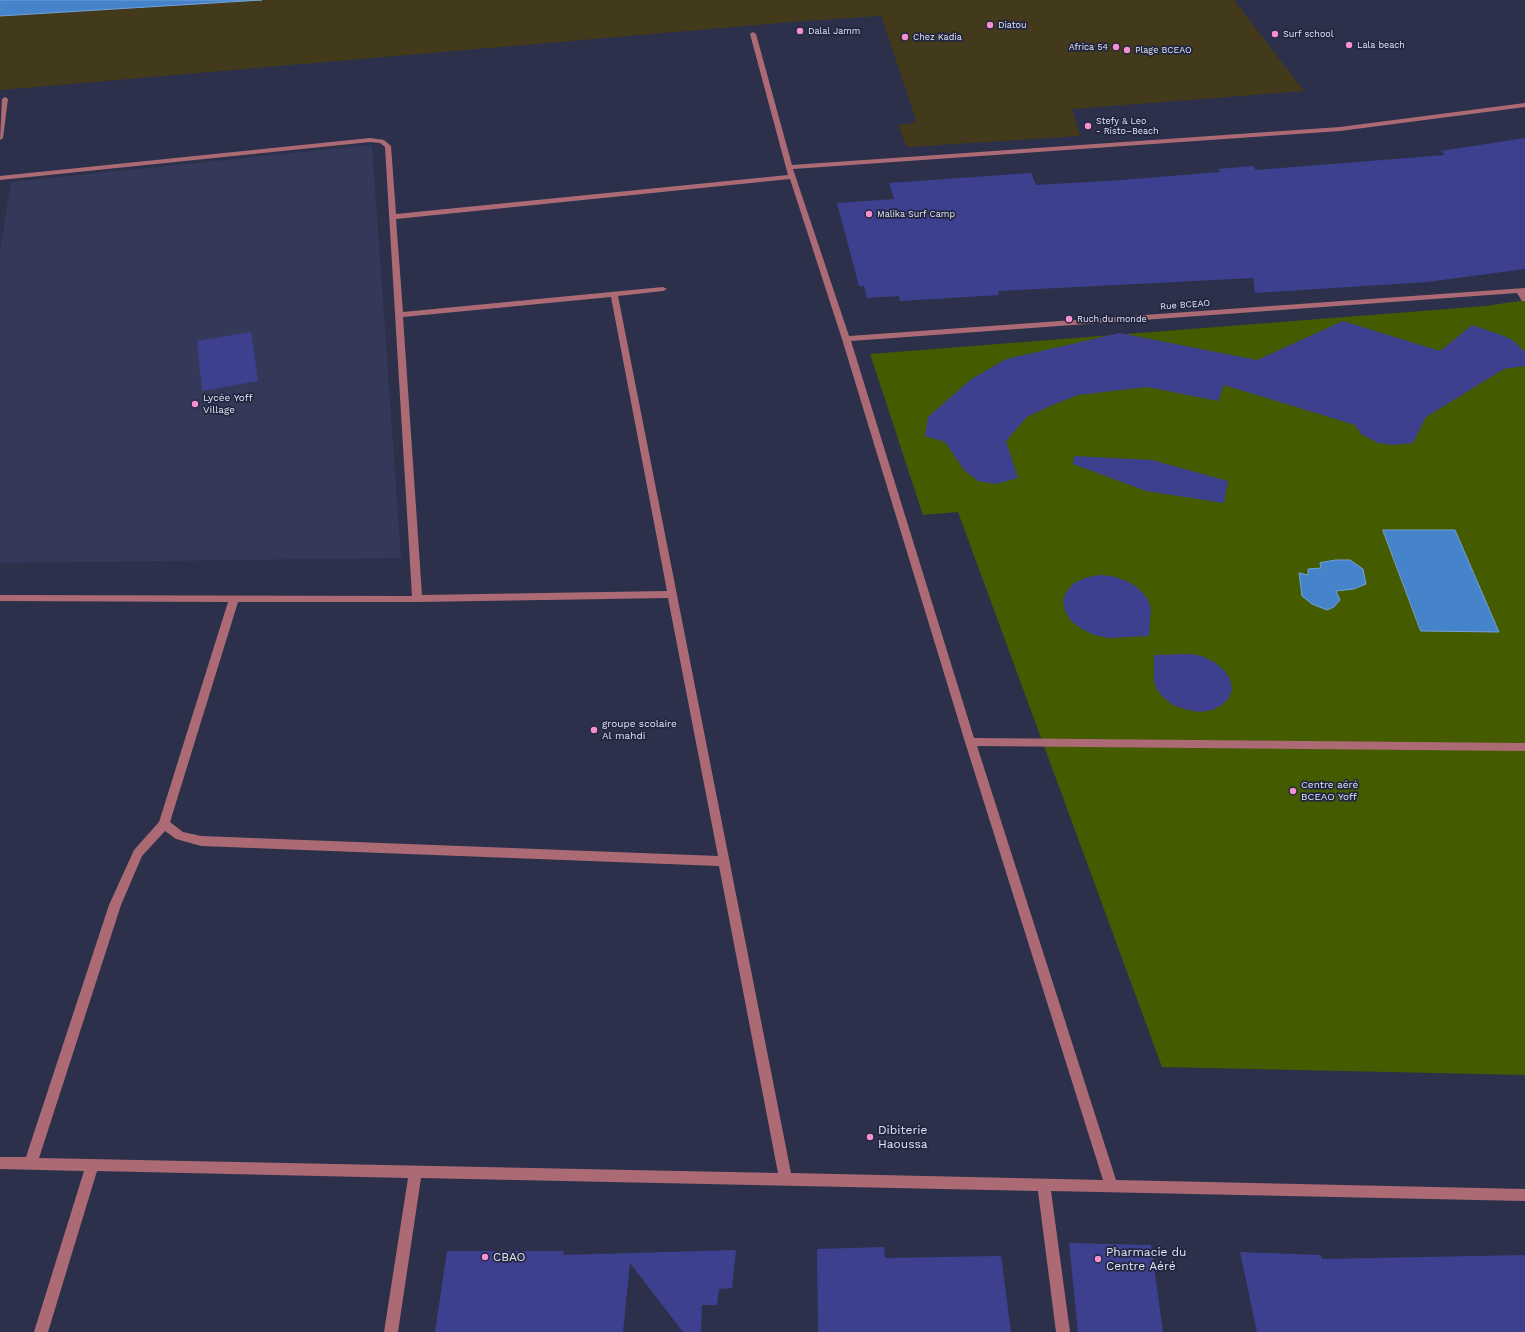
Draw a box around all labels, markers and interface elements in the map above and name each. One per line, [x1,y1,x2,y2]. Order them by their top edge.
marker: Diatou [985,20,995,30]
place label: Diatou [998,20,1026,30]
marker: Dalal Jamm [795,26,805,36]
place label: Dalal Jamm [808,26,860,36]
marker: Surf school [1270,29,1280,39]
place label: Surf school [1283,29,1333,39]
marker: Chez Kadia [900,32,910,42]
place label: Chez Kadia [913,32,962,42]
marker: Lala beach [1344,40,1354,50]
place label: Lala beach [1357,40,1405,50]
place label: Africa 54 [1069,42,1108,52]
marker: Africa 54 [1111,42,1121,52]
marker: Plage BCEAO [1122,45,1132,55]
place label: Plage BCEAO [1135,45,1192,55]
place label: Stefy & Leo - Risto–Beach [1096,116,1159,137]
marker: Stefy & Leo - Risto–Beach [1083,121,1093,131]
marker: Malika Surf Camp [864,209,874,219]
place label: Malika Surf Camp [877,209,955,219]
street label: Rue BCEAO [1160,298,1210,312]
marker: Ruch du monde [1064,314,1074,324]
place label: Ruch du monde [1077,314,1147,324]
place label: Lycée Yoff Village [203,392,253,416]
marker: Lycée Yoff Village [190,399,200,409]
place label: groupe scolaire Al mahdi [602,718,677,742]
marker: groupe scolaire Al mahdi [589,725,599,735]
place label: Centre aéré BCEAO Yoff [1301,779,1358,802]
marker: Centre aéré BCEAO Yoff [1288,786,1298,796]
place label: Dibiterie Haoussa [878,1123,928,1151]
marker: Dibiterie Haoussa [865,1132,875,1142]
place label: Pharmacie du Centre Aéré [1106,1245,1187,1273]
place label: CBAO [493,1250,526,1264]
marker: CBAO [480,1252,490,1262]
marker: Pharmacie du Centre Aéré [1093,1254,1103,1264]

